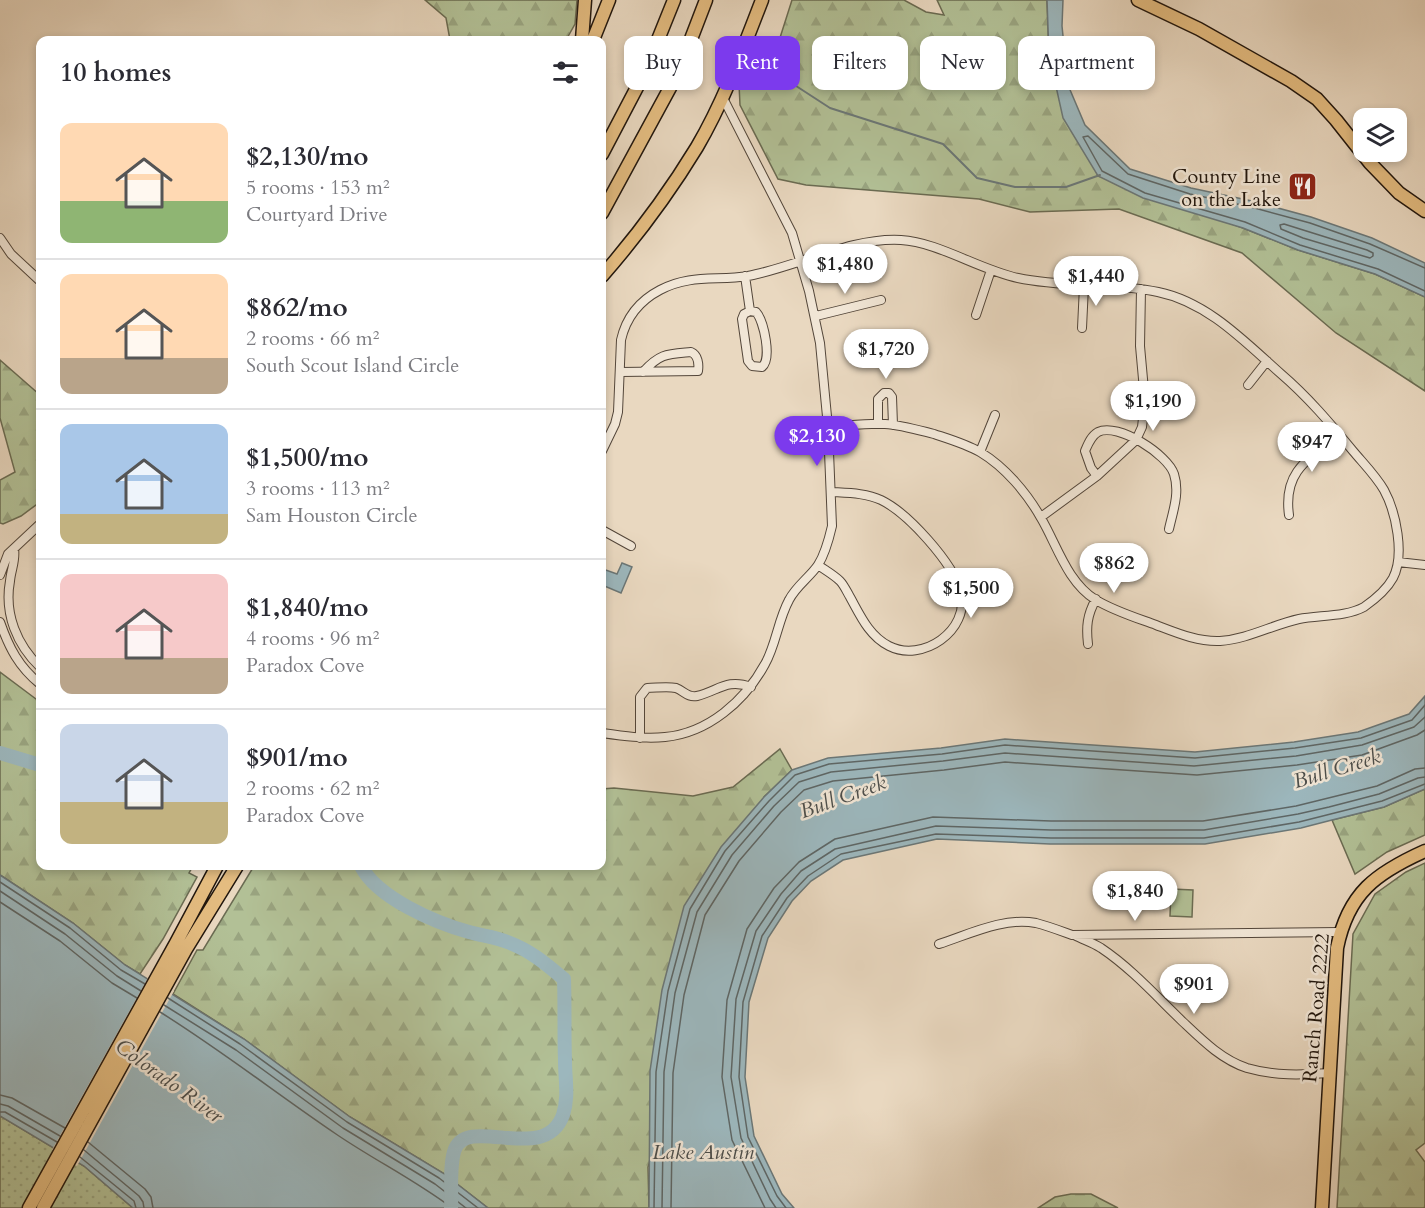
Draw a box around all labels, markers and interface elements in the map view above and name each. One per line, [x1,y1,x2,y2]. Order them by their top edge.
chip: Buy [624,36,703,90]
chip: Rent [715,36,800,90]
chip: Filters [812,36,908,90]
chip: New [920,36,1006,90]
chip: Apartment [1018,36,1155,90]
text: 10 homes [60,55,171,90]
icon: filters [549,56,582,89]
map controls [1353,108,1407,162]
button: layers [1353,108,1407,162]
text: $2,130/mo [246,139,369,174]
icon: home [108,147,180,219]
place label: County Line on the Lake [1172,163,1281,213]
restaurant icon: County Line on the Lake [1286,171,1318,203]
text: 5 rooms · 153 m² [246,174,390,201]
text: Courtyard Drive [246,201,388,228]
pin: $1,480 [796,244,894,295]
text: $1,480 [816,250,874,277]
pin: $1,440 [1047,256,1145,307]
text: $1,440 [1067,262,1125,289]
text: $862/mo [246,290,348,325]
icon: home [108,298,180,370]
text: 2 rooms · 66 m² [246,325,379,352]
pin: $1,720 [837,329,935,380]
text: $1,720 [857,335,915,362]
text: South Scout Island Circle [246,352,459,379]
pin: $1,190 [1104,381,1202,432]
text: $1,190 [1124,387,1182,414]
pin: $2,130 [768,416,866,467]
text: $2,130 [788,422,846,449]
pin: $947 [1276,422,1348,473]
text: $947 [1292,428,1332,455]
text: $1,500/mo [246,440,369,475]
icon: home [108,448,180,520]
text: 3 rooms · 113 m² [246,475,390,502]
text: Sam Houston Circle [246,502,418,529]
pin: $862 [1078,543,1150,594]
text: $862 [1094,549,1134,576]
pin: $1,500 [922,568,1020,619]
text: $1,500 [942,574,1000,601]
text: $1,840/mo [246,590,369,625]
icon: home [108,598,180,670]
text: 4 rooms · 96 m² [246,625,379,652]
text: Paradox Cove [246,652,364,679]
text: $901/mo [246,740,348,775]
water label: Bull Creek [1290,742,1385,796]
icon: home [108,748,180,820]
water label: Bull Creek [796,768,891,826]
text: 2 rooms · 62 m² [246,775,379,802]
text: Paradox Cove [246,802,364,829]
pin: $1,840 [1086,871,1184,922]
text: $1,840 [1106,877,1164,904]
street label: Ranch Road 2222 [1296,932,1336,1084]
pin: $901 [1158,964,1230,1015]
text: $901 [1174,970,1214,997]
water label: Colorado River [109,1032,230,1131]
water label: Lake Austin [652,1138,755,1167]

